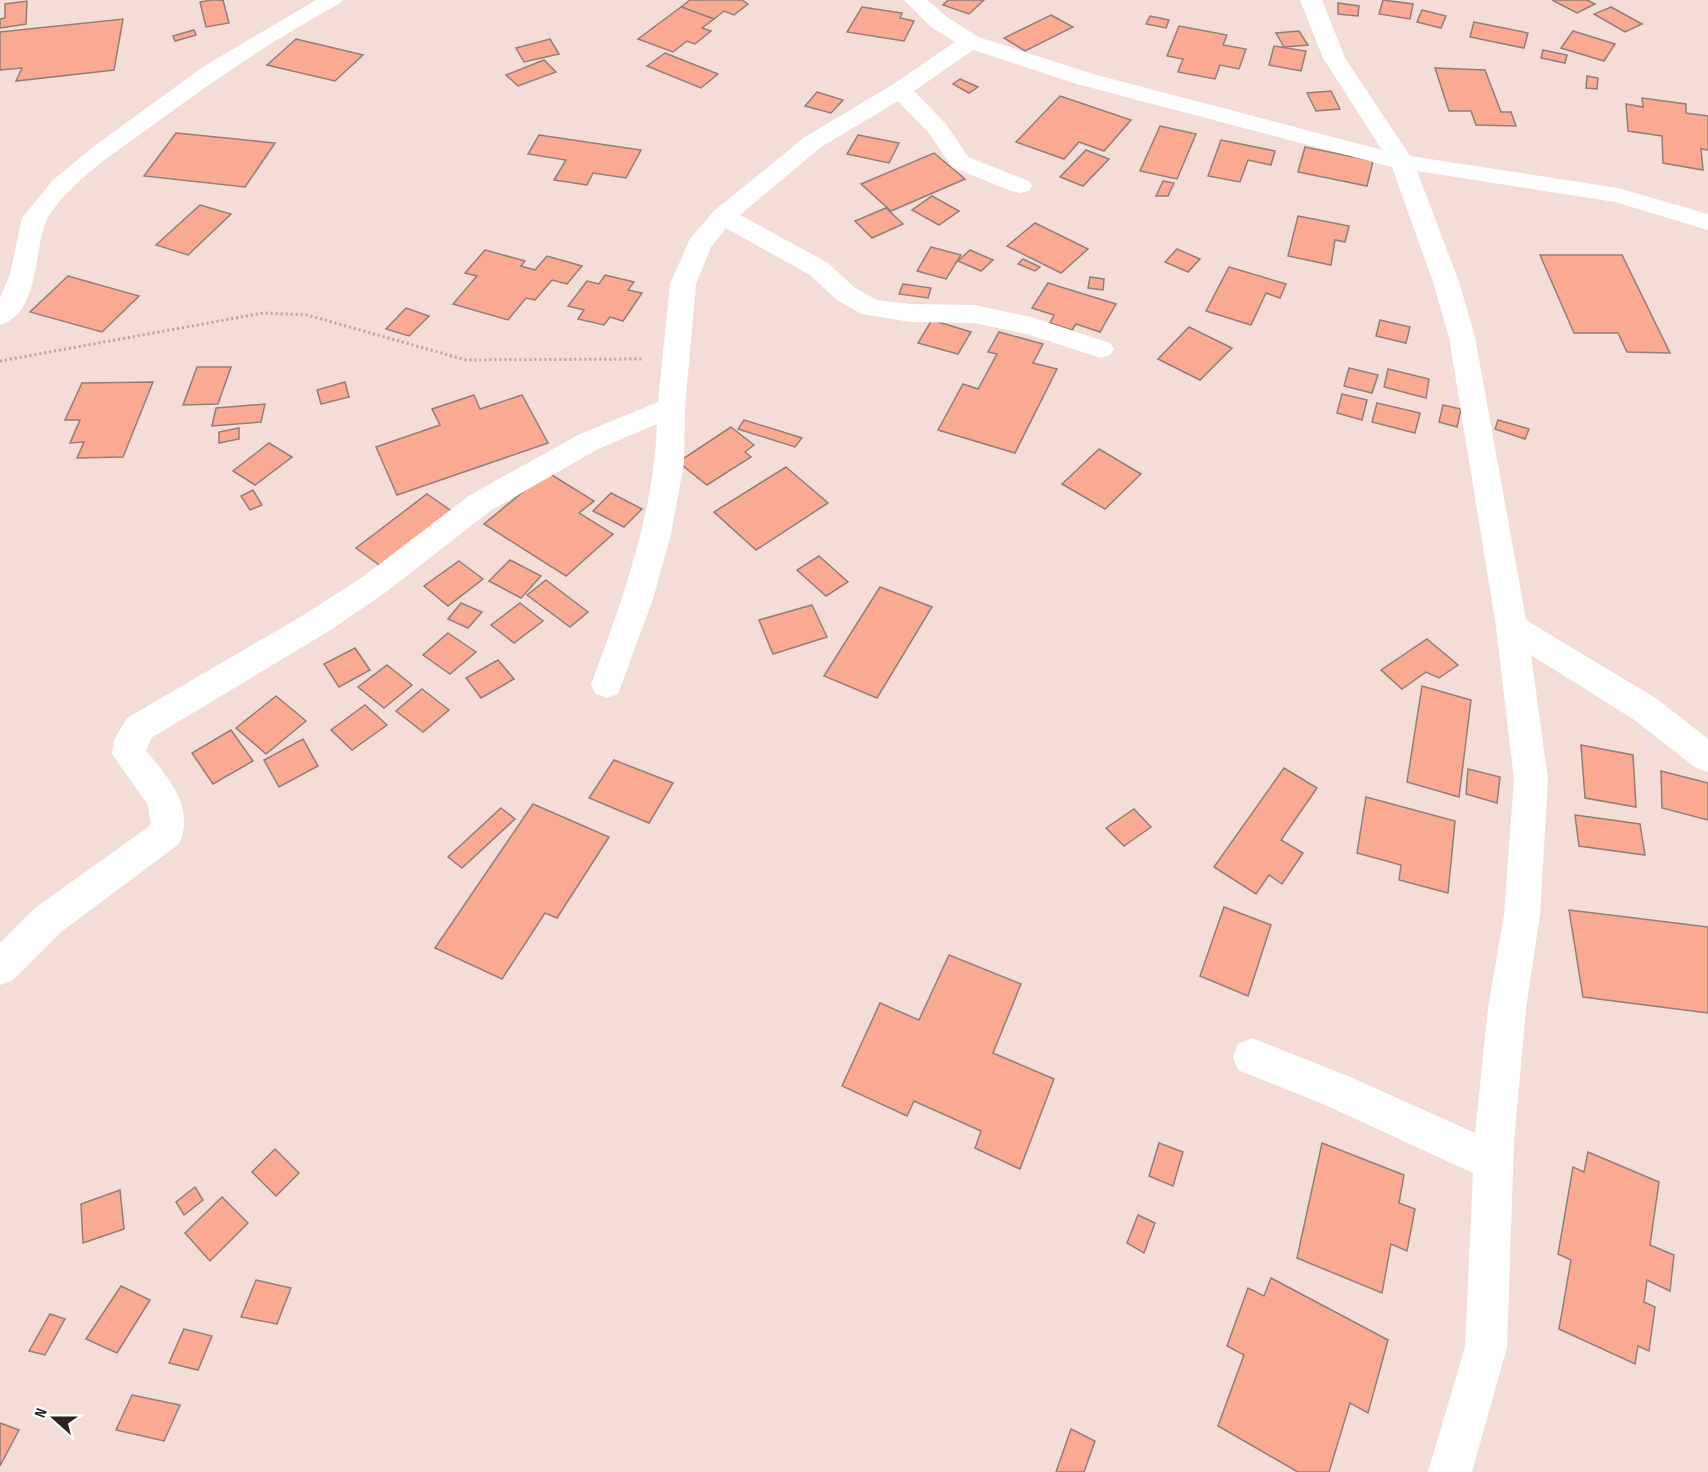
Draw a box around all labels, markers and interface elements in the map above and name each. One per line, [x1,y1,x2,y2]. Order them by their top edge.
north arrow [24,1388,84,1448]
text: N [31,1406,52,1421]

